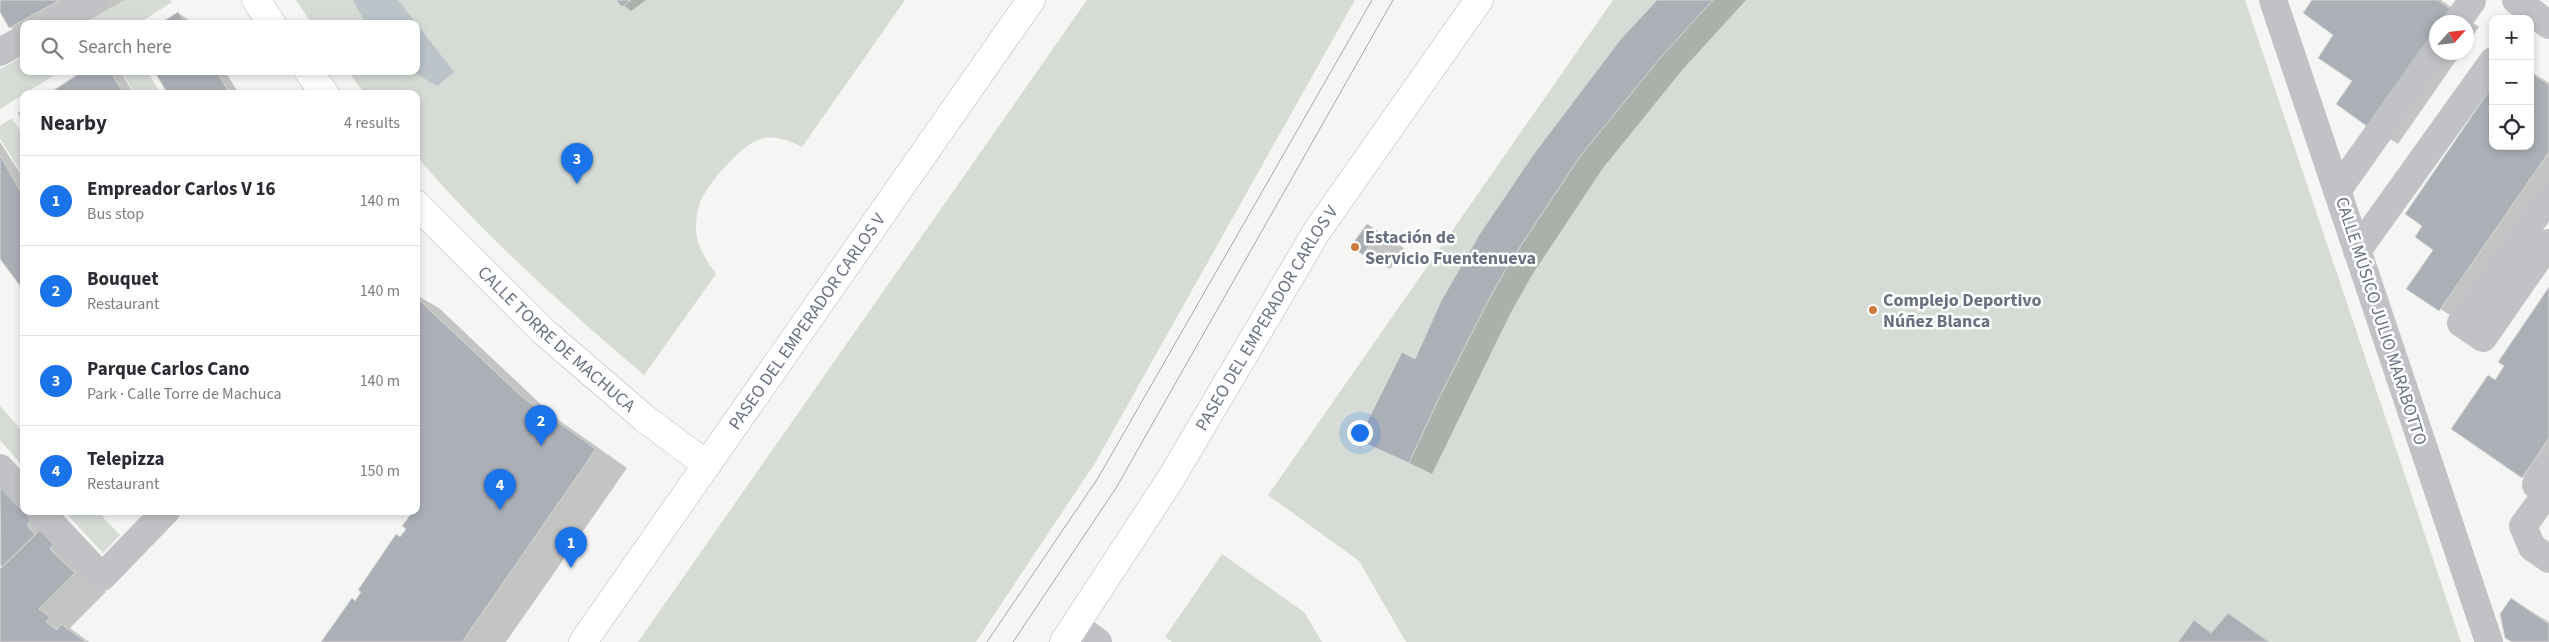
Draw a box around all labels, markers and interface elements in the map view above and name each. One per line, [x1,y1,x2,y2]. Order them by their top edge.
north arrow [2429,15,2474,60]
map controls [2489,15,2534,150]
button: + [2489,15,2534,60]
search box [20,20,420,75]
icon: search [38,34,66,62]
text: Search here [78,34,172,61]
button: − [2489,60,2534,105]
button: locate [2489,105,2534,150]
text: Nearby [40,108,107,138]
text: 4 results [344,112,400,134]
pin: 3 [561,143,593,184]
text: Empreador Carlos V 16 [87,176,276,203]
text: 1 [52,190,60,212]
text: 140 m [360,190,400,212]
street label: CALLE MÚSICO JULIO MARABOTTO [2329,194,2433,448]
street label: PASEO DEL EMPERADOR CARLOS V [1189,200,1344,436]
text: Bus stop [87,203,144,225]
street label: PASEO DEL EMPERADOR CARLOS V [722,207,892,435]
place label: Estación de Servicio Fuentenueva [1365,225,1536,271]
marker: Estación de Servicio Fuentenueva [1349,241,1361,253]
street label: CALLE TORRE DE MACHUCA [472,260,641,418]
text: Bouquet [87,266,158,293]
text: 2 [52,280,60,302]
text: 140 m [360,280,400,302]
place label: Complejo Deportivo Núñez Blanca [1883,288,2042,334]
text: Restaurant [87,293,160,315]
marker: Complejo Deportivo Núñez Blanca [1867,304,1879,316]
text: Parque Carlos Cano [87,356,250,383]
text: 3 [52,370,60,392]
text: 140 m [360,370,400,392]
text: Park · Calle Torre de Machuca [87,383,282,405]
pin: 2 [525,405,557,446]
your location [1347,420,1373,446]
text: Telepizza [87,446,165,473]
text: 4 [52,460,60,482]
text: 150 m [360,460,400,482]
pin: 4 [484,469,516,510]
text: Restaurant [87,473,160,495]
pin: 1 [555,527,587,568]

